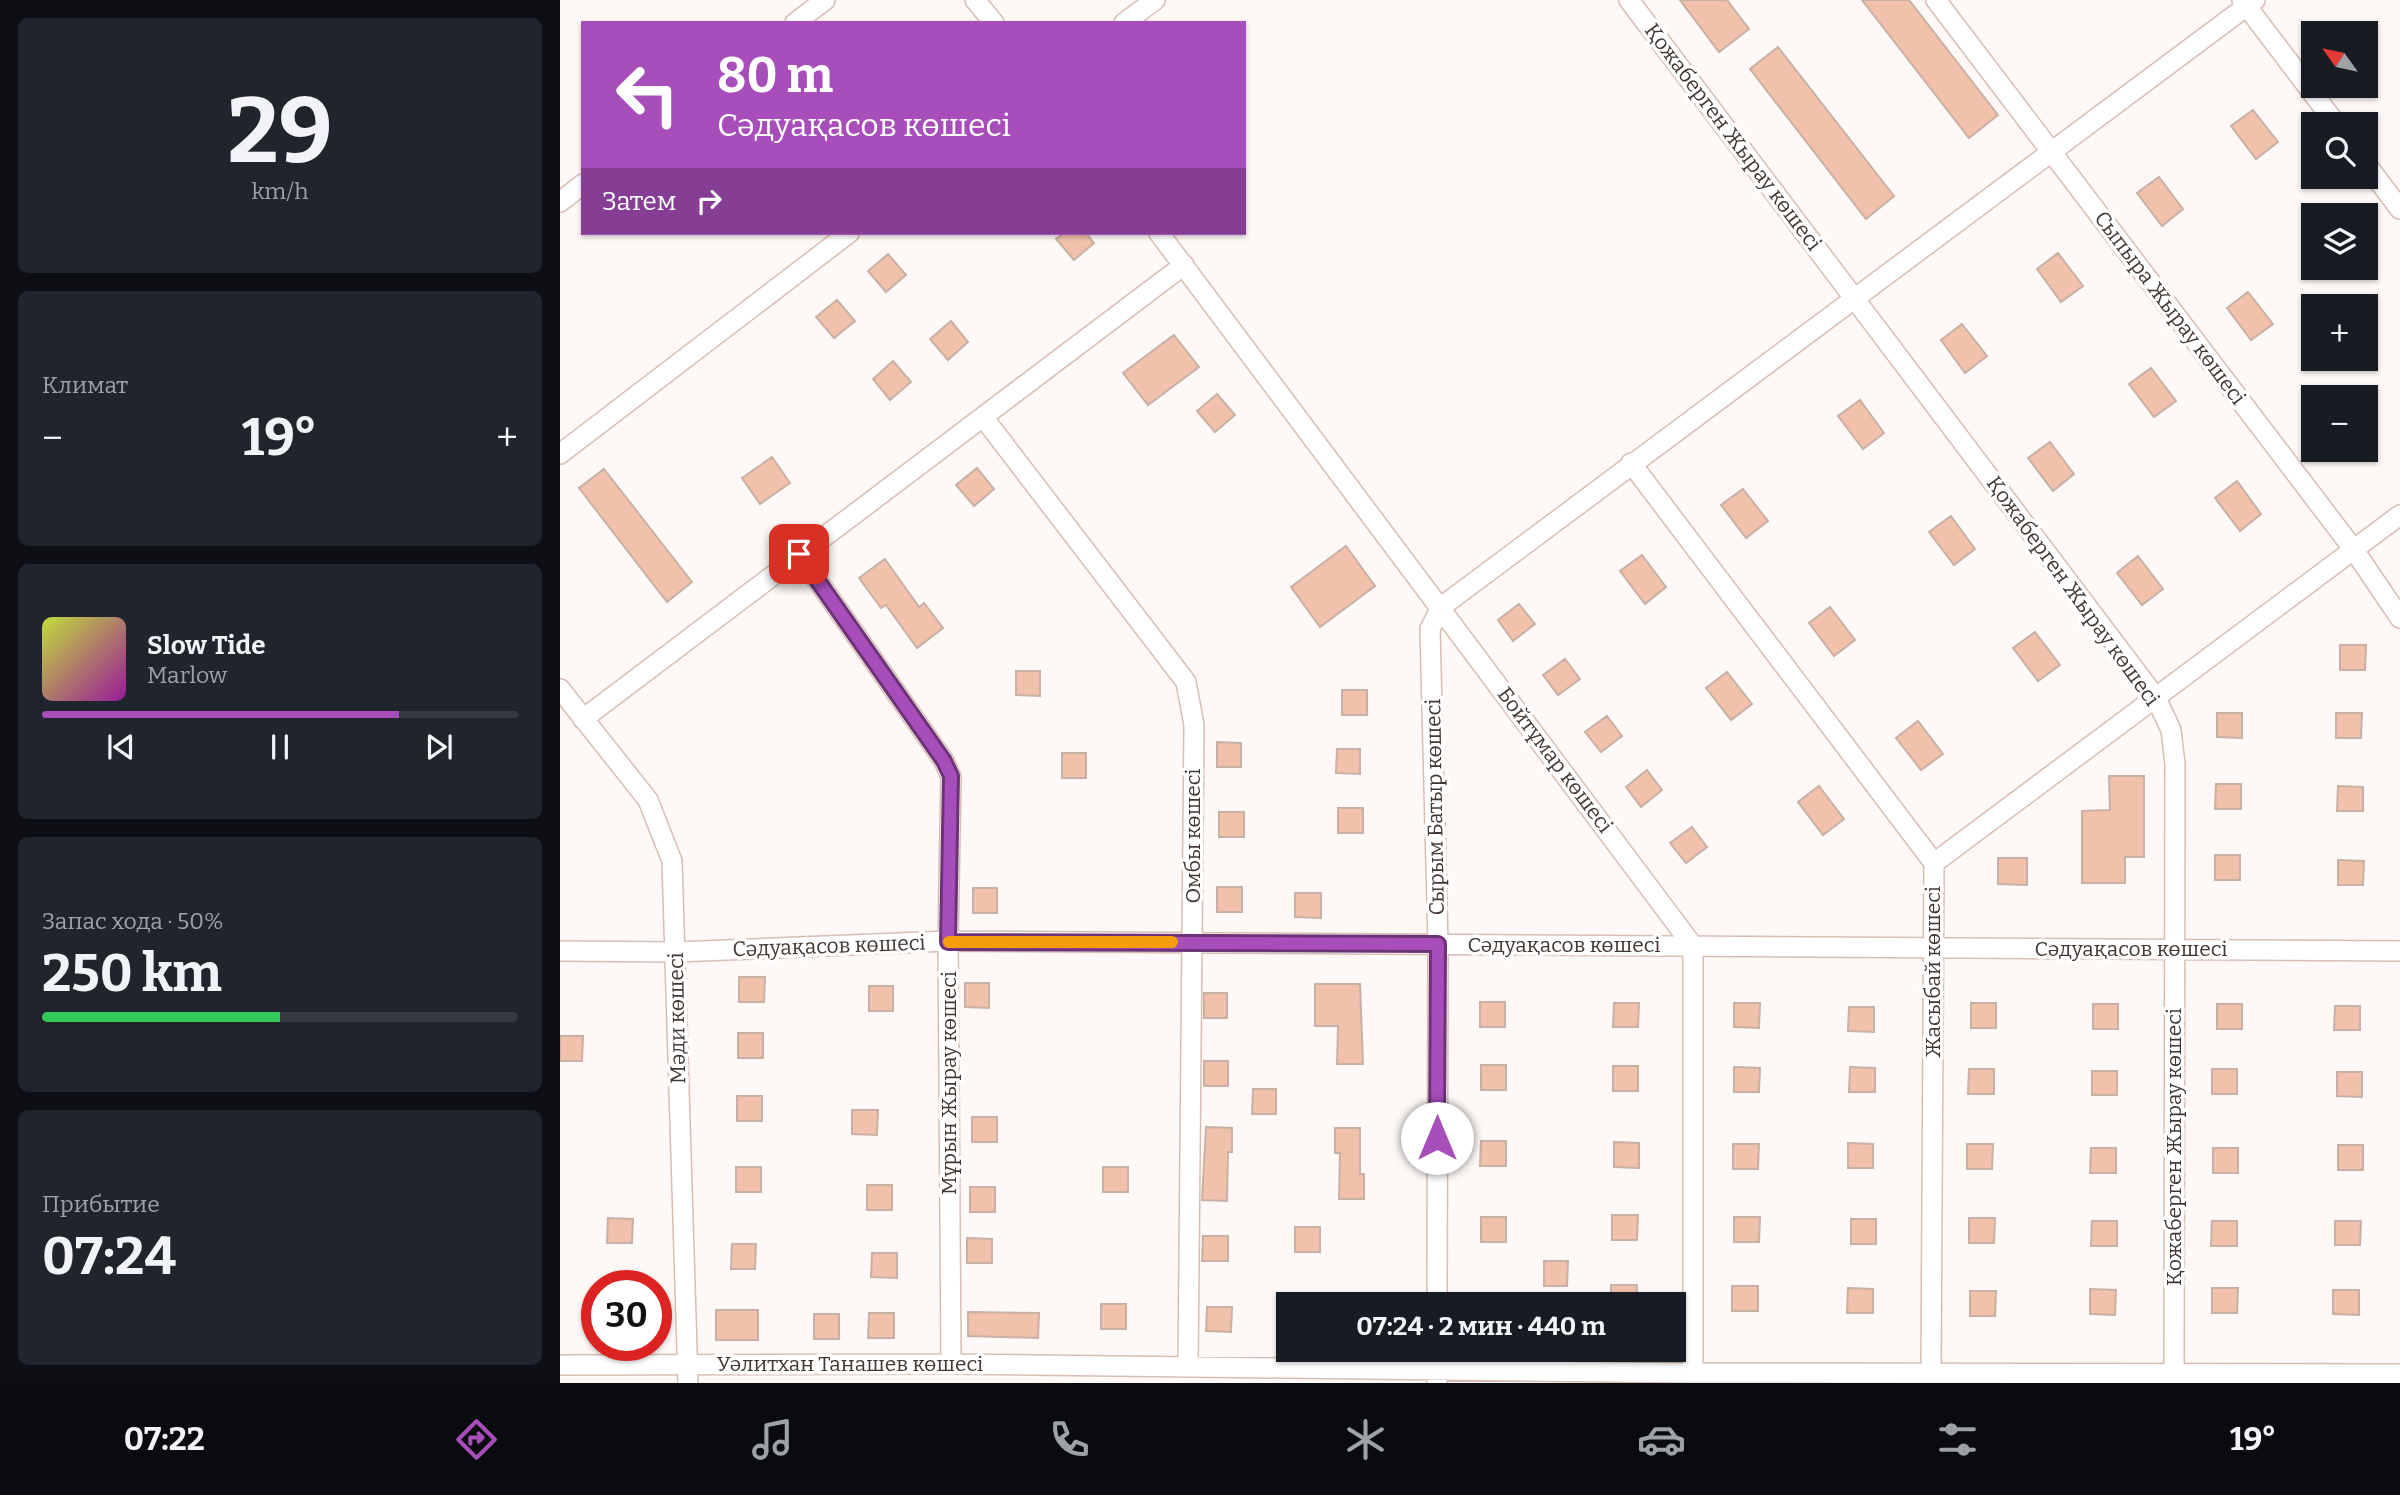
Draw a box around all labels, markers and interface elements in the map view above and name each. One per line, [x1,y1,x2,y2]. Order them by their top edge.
street label: Қожаберген Жырау көшесі [1639,18,1827,256]
north arrow [2301,21,2378,98]
map controls [2301,21,2378,462]
text: 80 m [717,46,833,105]
icon: left [602,49,693,140]
text: 29 [227,77,333,186]
text: Сәдуақасов көшесі [717,106,1011,144]
button: search [2301,112,2378,189]
text: km/h [252,177,308,205]
icon: right [690,182,728,220]
text: Затем [602,186,676,217]
button: layers [2301,203,2378,280]
street label: Сыпыра Жырау көшесі [2089,206,2251,410]
button: + [2301,294,2378,371]
text: Климат [42,371,128,399]
button: − [2301,385,2378,462]
text: 19° [242,406,317,469]
text: − [42,415,63,461]
text: + [496,415,518,461]
street label: Қожаберген Жырау көшесі [1981,471,2165,711]
pin [769,524,829,584]
icon: arrive [780,535,818,573]
text: Slow Tide [147,630,266,661]
text: Marlow [147,661,227,689]
street label: Бойтұмар көшесі [1492,682,1618,838]
street label: Сырым Батыр көшесі [1420,698,1450,916]
icon: previous [102,728,140,766]
icon: pause [261,728,299,766]
icon: next [420,728,458,766]
street label: Омбы көшесі [1180,768,1206,904]
street label: Жасыбай көшесі [1920,886,1946,1058]
text: Запас хода · 50% [42,907,223,935]
street label: Сәдуақасов көшесі [732,930,926,962]
street label: Сәдуақасов көшесі [1467,932,1661,958]
street label: Сәдуақасов көшесі [2034,936,2228,962]
text: 250 km [42,942,222,1005]
street label: Мәди көшесі [663,952,691,1084]
street label: Мұрын Жырау көшесі [936,971,962,1195]
street label: Қожаберген Жырау көшесі [2161,1008,2187,1286]
position arrow [1400,1101,1474,1175]
text: Прибытие [42,1190,160,1218]
text: 07:24 [42,1225,176,1288]
speed limit sign: 30 [581,1270,672,1361]
text: 07:24 · 2 мин · 440 m [1356,1311,1606,1342]
street label: Уәлитхан Танашев көшесі [717,1351,983,1377]
icon: directions [452,1415,501,1464]
icon: music [748,1415,797,1464]
icon: phone [1045,1415,1094,1464]
icon: climate [1341,1415,1390,1464]
icon: car [1637,1415,1686,1464]
icon: filters [1933,1415,1982,1464]
text: 07:22 [124,1420,205,1458]
text: 19° [2230,1420,2276,1458]

